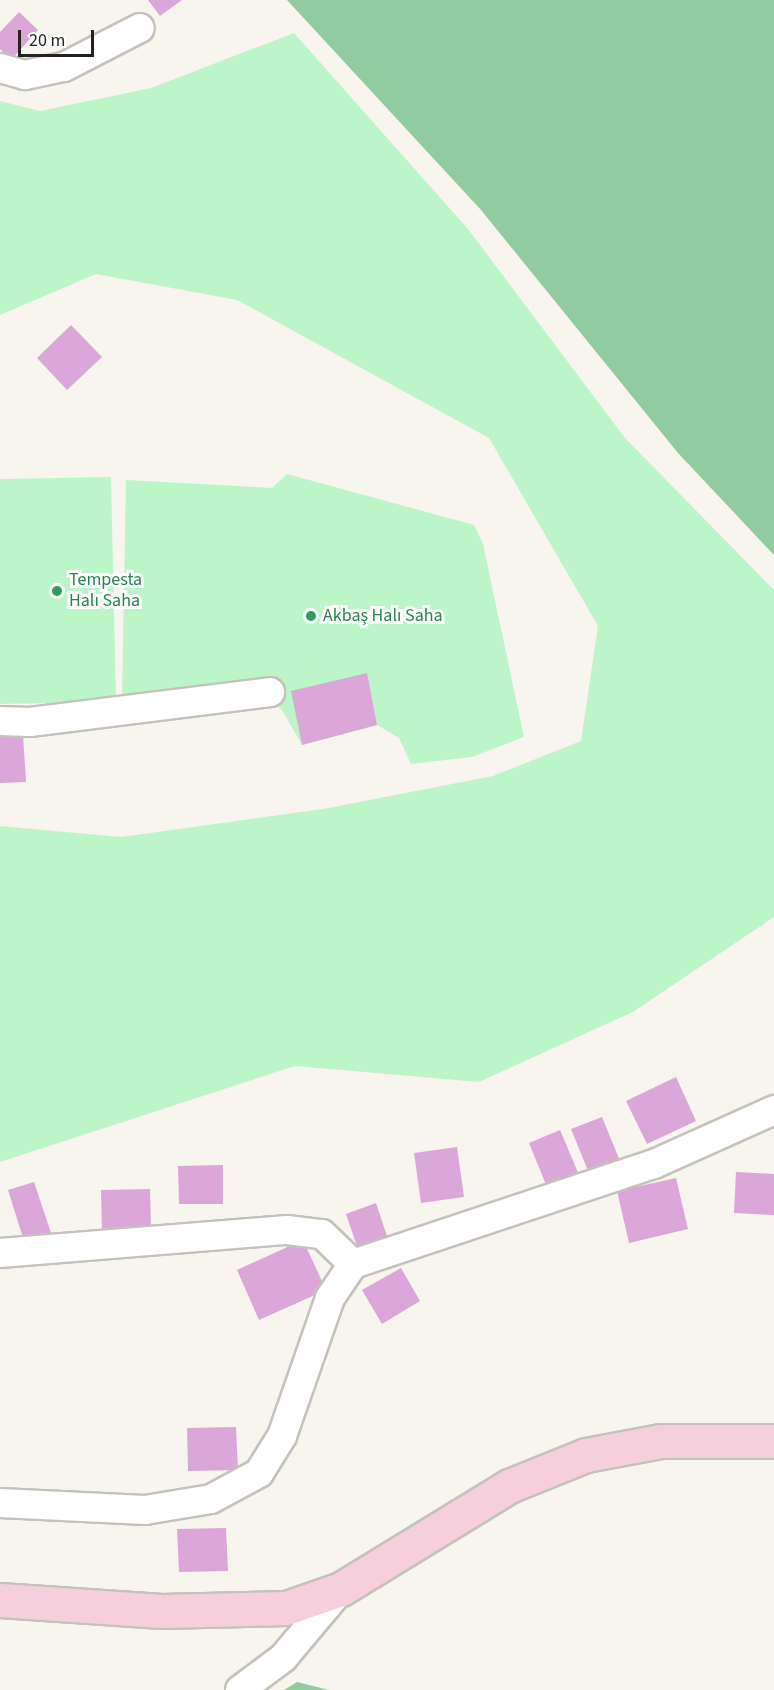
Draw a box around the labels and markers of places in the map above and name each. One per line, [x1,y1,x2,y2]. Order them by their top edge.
place label: Tempesta Halı Saha [69,570,142,612]
marker: Tempesta Halı Saha [50,584,64,598]
place label: Akbaş Halı Saha [323,605,443,627]
marker: Akbaş Halı Saha [304,609,318,623]

